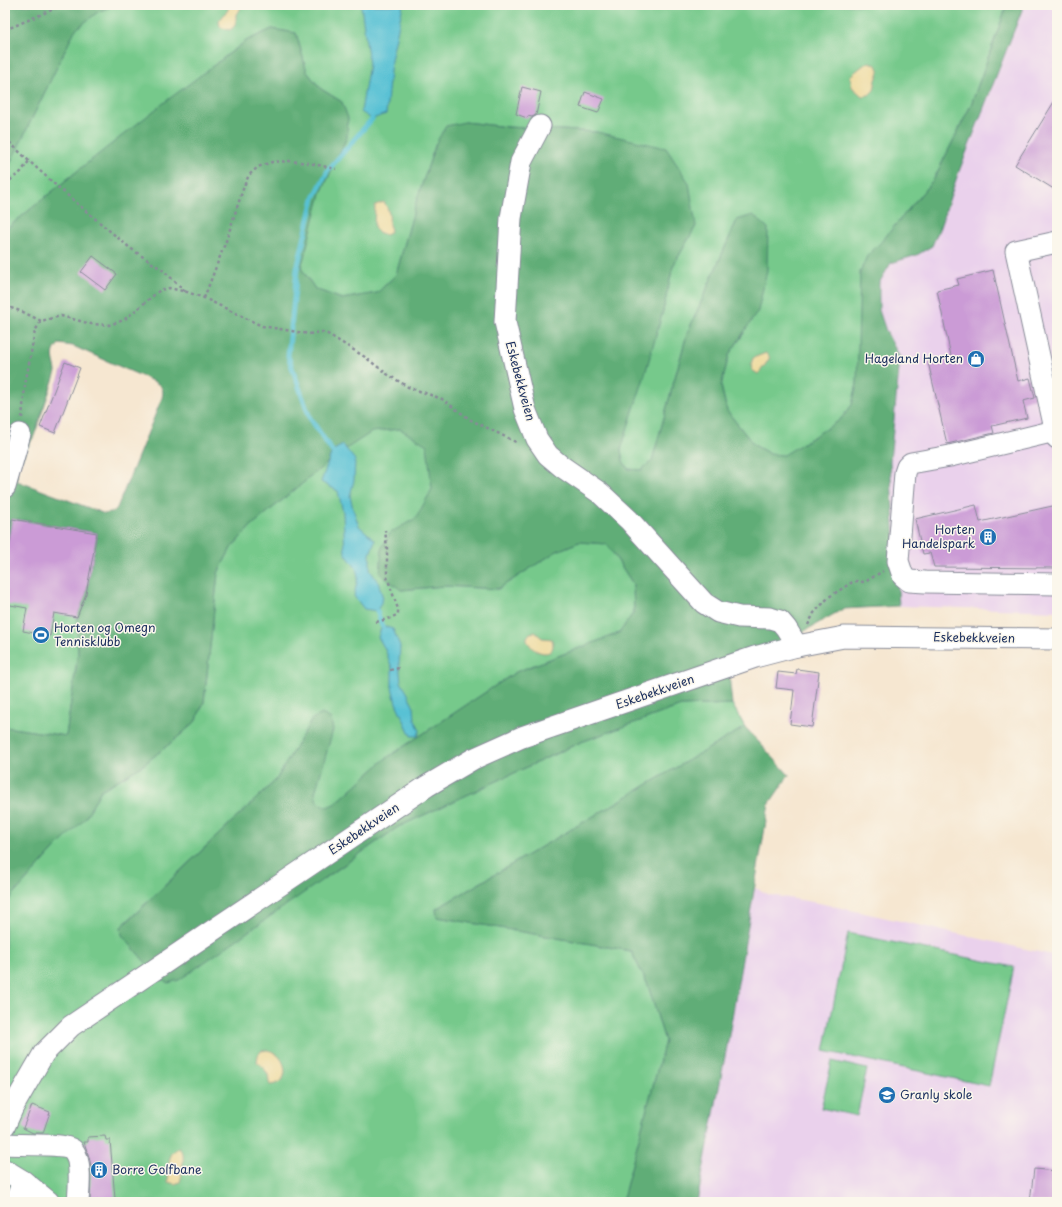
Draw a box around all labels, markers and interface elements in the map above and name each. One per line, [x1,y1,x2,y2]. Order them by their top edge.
street label: Eskebekkveien [502,339,540,423]
place label: Hageland Horten [865,349,963,367]
shop icon: Hageland Horten [966,349,986,369]
place label: Horten Handelspark [902,520,975,552]
building icon: Horten Handelspark [978,527,998,547]
place label: Horten og Omegn Tennisklubb [54,618,155,650]
sports icon: Horten og Omegn Tennisklubb [31,625,51,645]
street label: Eskebekkveien [933,627,1015,647]
street label: Eskebekkveien [613,669,696,713]
street label: Eskebekkveien [324,798,402,859]
school or university icon: Granly skole [877,1085,897,1105]
place label: Granly skole [900,1085,973,1103]
building icon: Borre Golfbane [89,1160,109,1180]
place label: Borre Golfbane [112,1160,202,1178]

